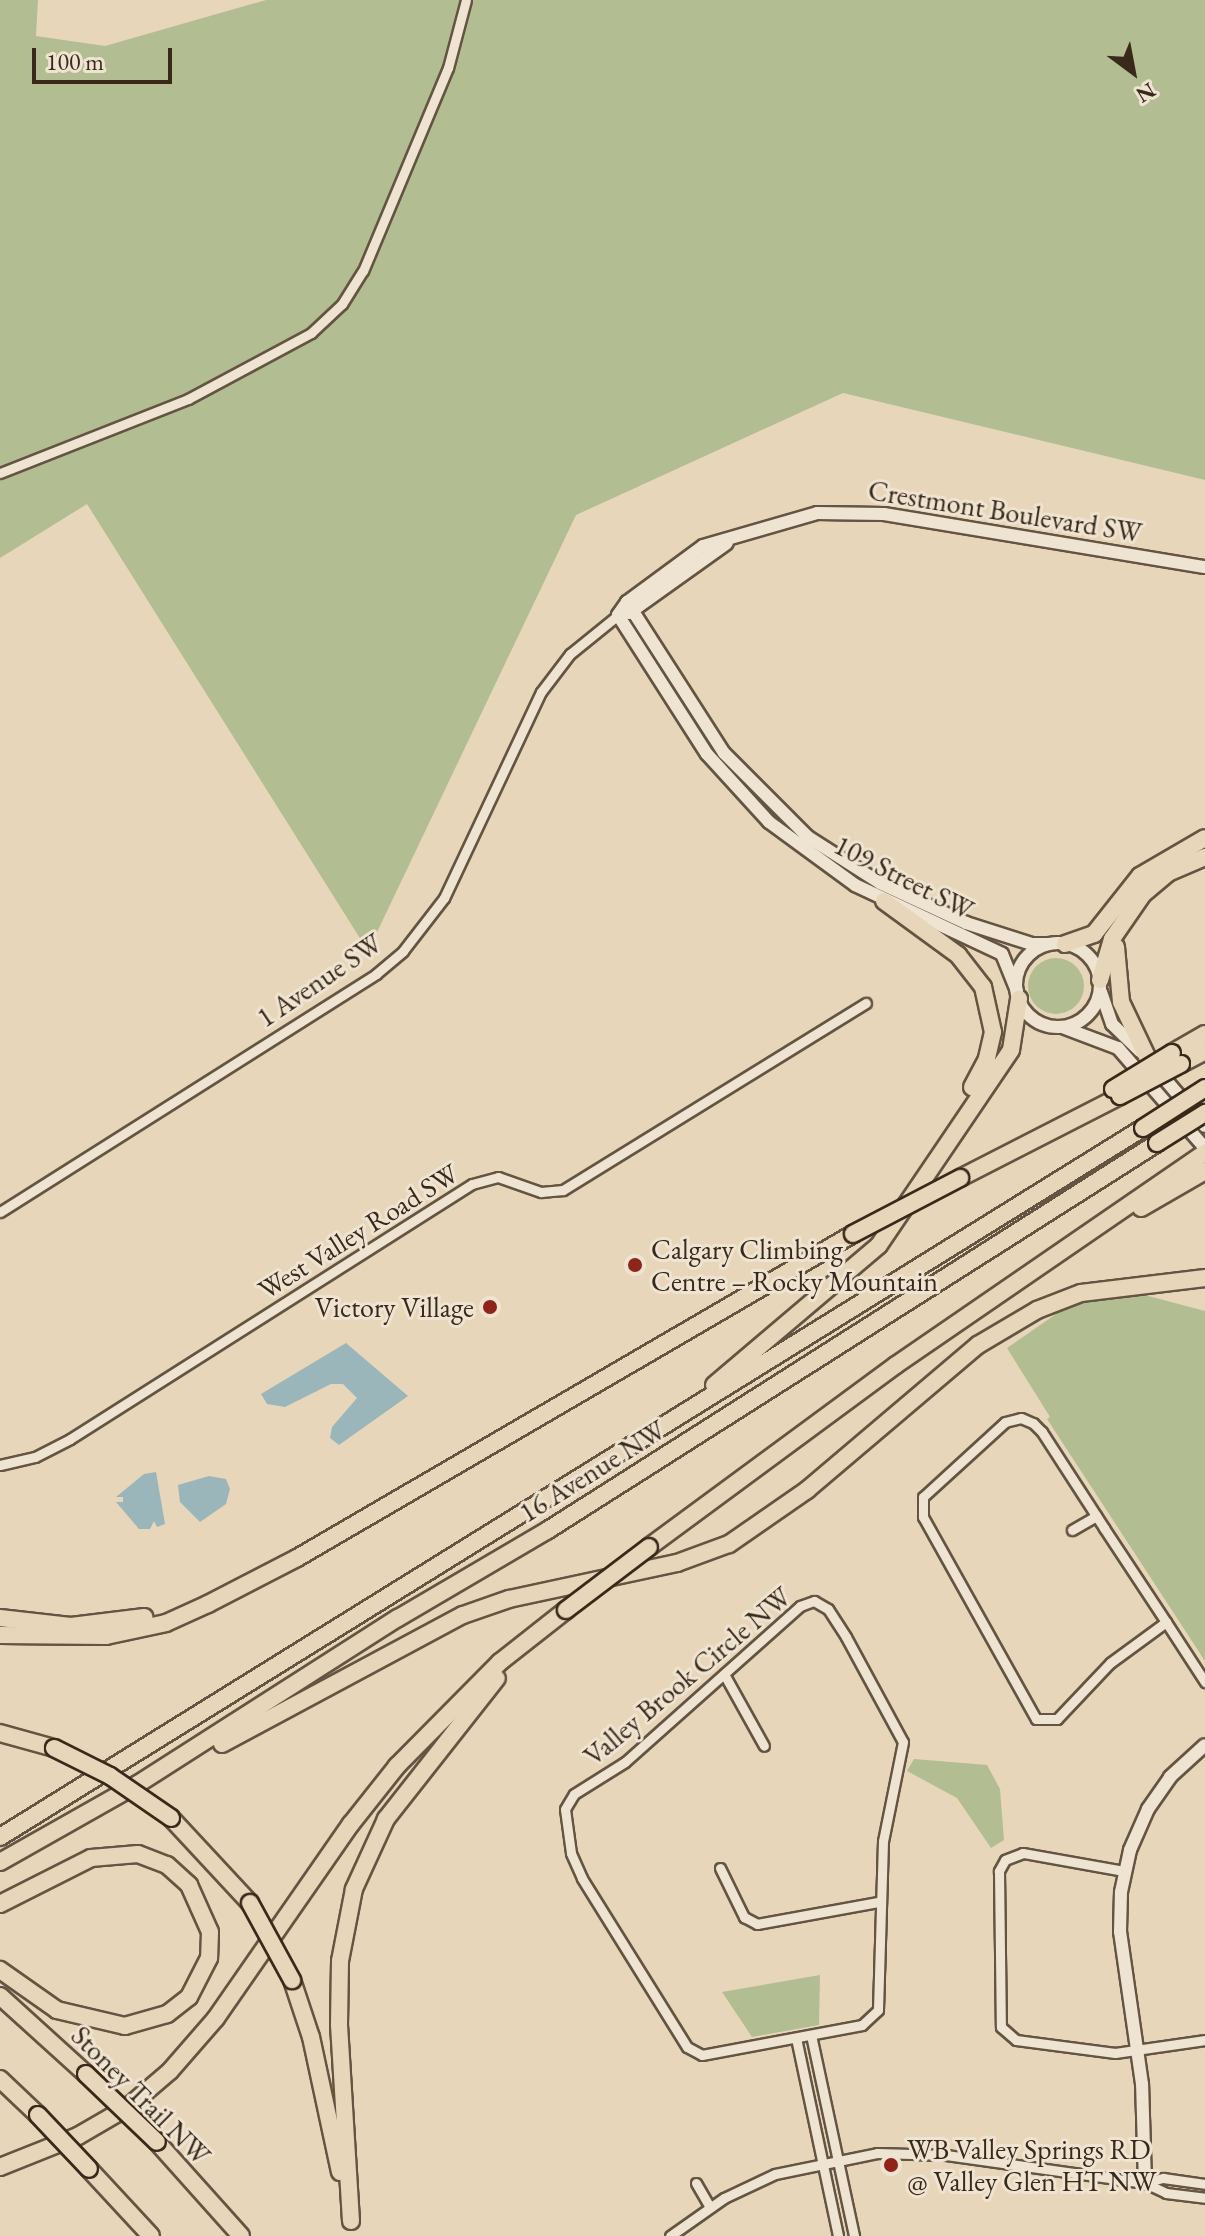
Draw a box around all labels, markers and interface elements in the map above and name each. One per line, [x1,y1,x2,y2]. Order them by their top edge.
scale bar [36,32,176,82]
north arrow [1093,32,1173,112]
text: 100 m [46,46,104,77]
text: N [1131,76,1161,110]
street label: Crestmont Boulevard SW [866,473,1144,549]
street label: 109 Street SW [829,828,979,926]
street label: 1 Avenue SW [250,926,388,1034]
street label: West Valley Road SW [252,1156,464,1306]
place label: Calgary Climbing Centre – Rocky Mountain [651,1232,938,1298]
marker: Calgary Climbing Centre – Rocky Mountain [626,1256,644,1274]
place label: Victory Village [315,1290,474,1324]
marker: Victory Village [481,1298,499,1316]
street label: 16 Avenue NW [513,1413,671,1529]
street label: Valley Brook Circle NW [577,1580,797,1772]
street label: Stoney Trail NW [65,2019,217,2171]
place label: WB Valley Springs RD @ Valley Glen HT NW [907,2132,1156,2198]
marker: WB Valley Springs RD @ Valley Glen HT NW [882,2156,900,2174]

